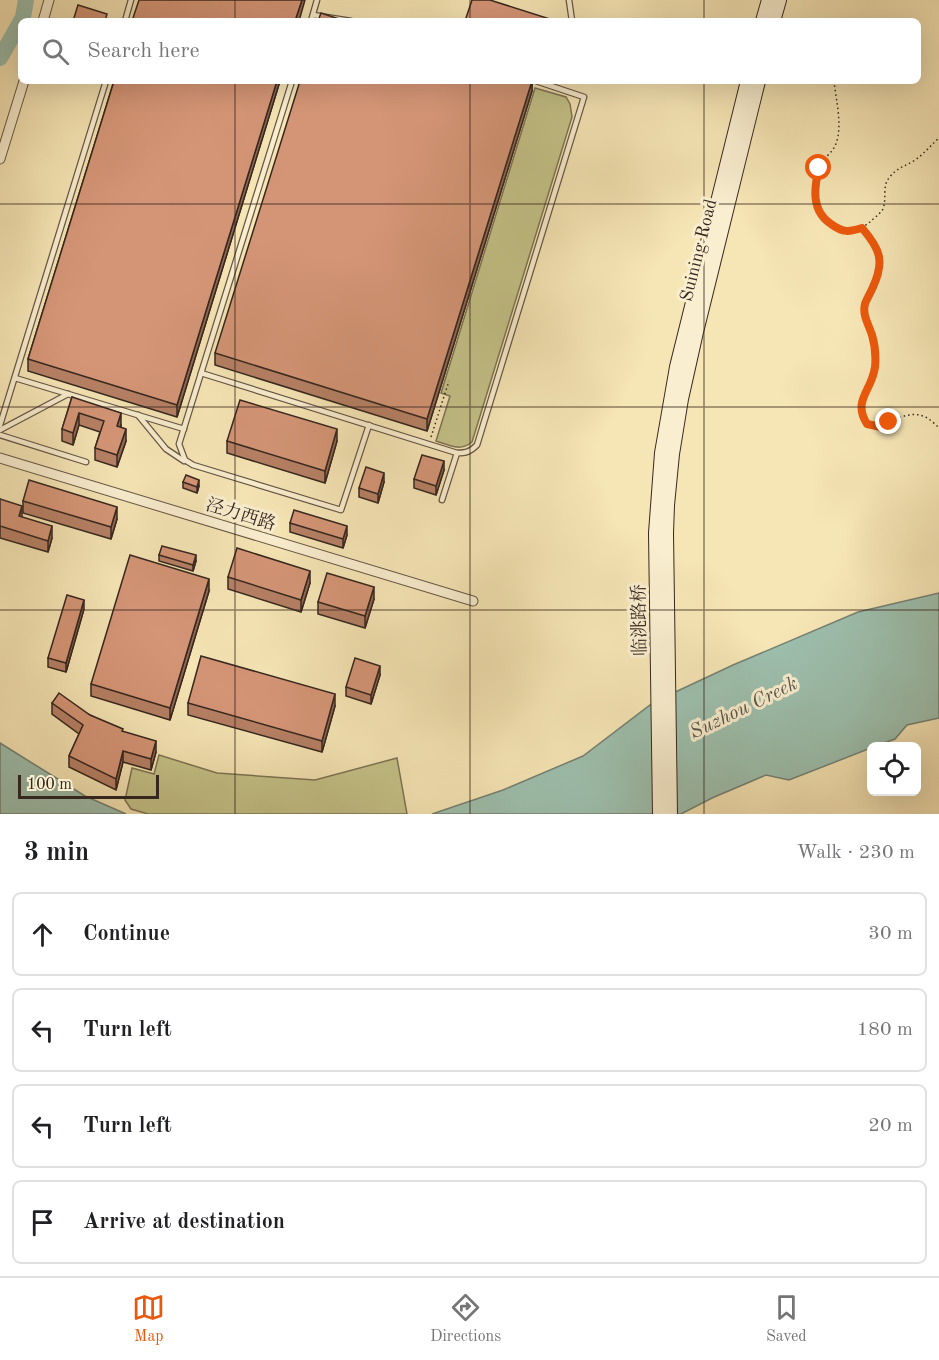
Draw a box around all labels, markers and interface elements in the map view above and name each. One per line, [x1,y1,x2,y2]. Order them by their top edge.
search box [18,18,921,84]
icon: search [39,35,72,68]
text: Search here [87,40,200,62]
route start [805,154,831,180]
street label: Suining Road [678,197,720,303]
route end [875,408,901,434]
street label: 泾力西路 [204,494,278,534]
street label: 临洮路桥 [628,584,650,656]
water label: Suzhou Creek [687,674,801,744]
map controls [867,742,921,796]
button: locate [867,742,921,796]
scale bar [18,772,159,800]
text: 100 m [27,777,72,793]
text: 3 min [24,840,89,866]
text: Walk · 230 m [796,843,915,863]
icon: ahead [26,918,59,951]
text: Continue [83,923,170,945]
text: 30 m [868,924,913,944]
icon: left [26,1014,59,1047]
text: Turn left [83,1019,172,1041]
text: 180 m [857,1020,913,1040]
icon: left [26,1110,59,1143]
text: Turn left [83,1115,172,1137]
text: 20 m [868,1116,913,1136]
icon: arrive [26,1206,59,1239]
text: Arrive at destination [83,1211,285,1233]
tab: Map [132,1291,165,1347]
tab: Directions [430,1291,501,1347]
tab: Saved [766,1291,807,1347]

